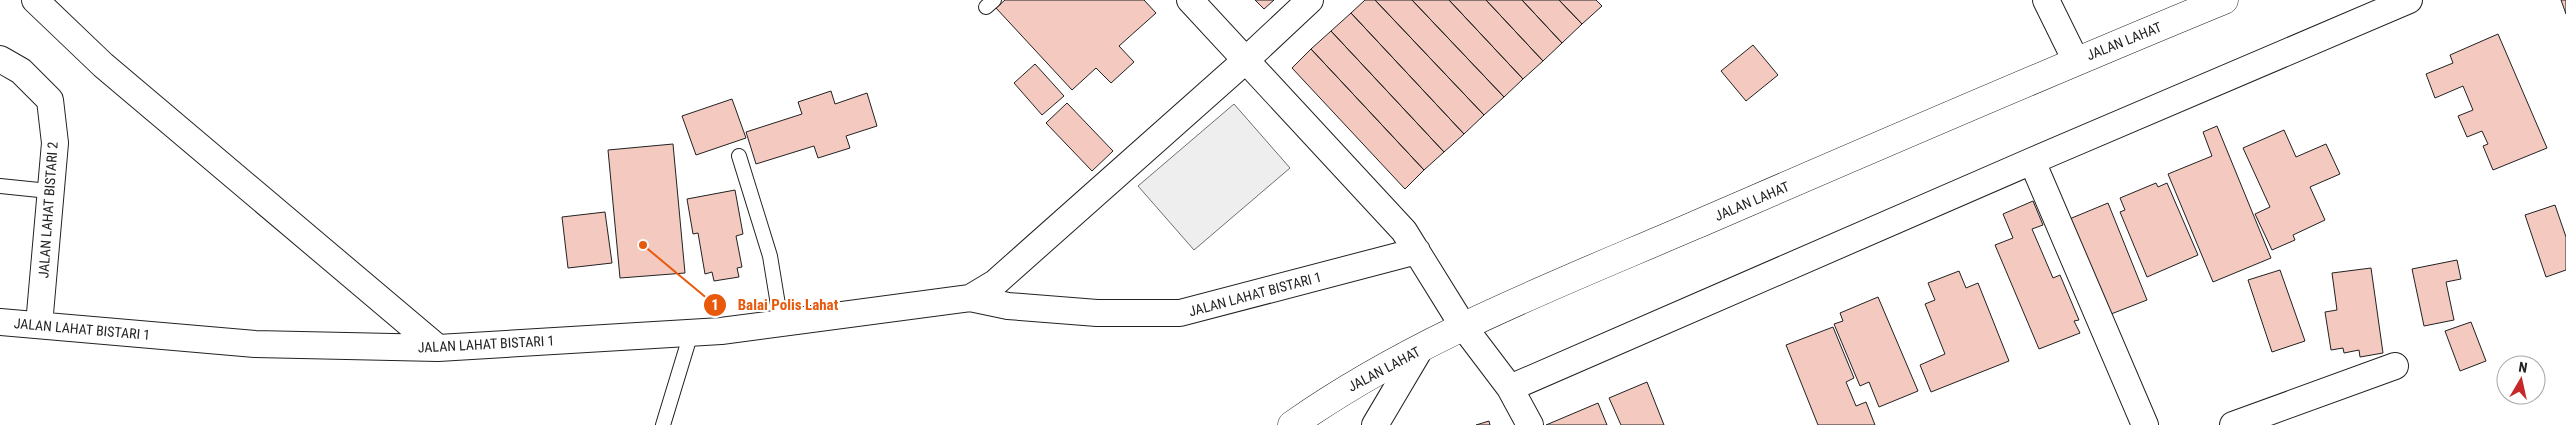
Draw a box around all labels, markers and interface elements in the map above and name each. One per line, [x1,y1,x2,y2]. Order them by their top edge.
street label: JALAN LAHAT [2084,19,2164,63]
street label: JALAN LAHAT BISTARI 2 [35,141,61,279]
street label: JALAN LAHAT [1712,178,1792,224]
street label: JALAN LAHAT BISTARI 1 [1187,269,1323,319]
callout: Balai Polis Lahat [703,290,848,320]
text: 1 [711,296,719,314]
text: Balai Polis Lahat [738,296,839,314]
street label: JALAN LAHAT BISTARI 1 [13,315,151,343]
street label: JALAN LAHAT BISTARI 1 [417,332,555,356]
street label: JALAN LAHAT [1345,343,1423,395]
north arrow [2496,355,2546,405]
text: N [2518,359,2529,376]

